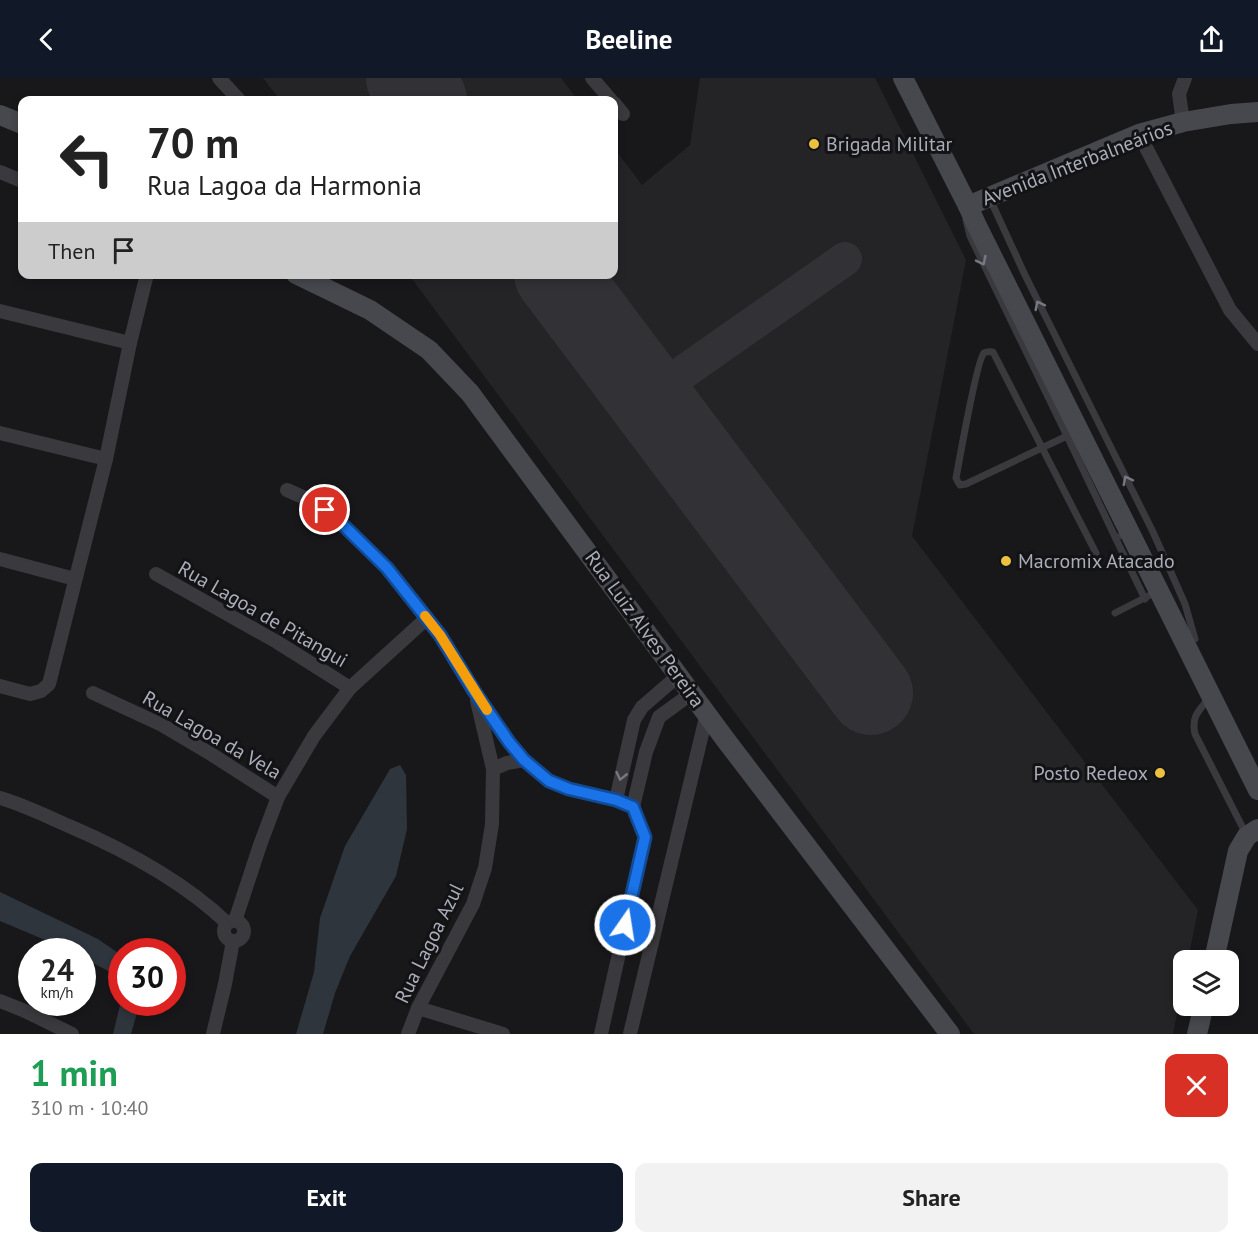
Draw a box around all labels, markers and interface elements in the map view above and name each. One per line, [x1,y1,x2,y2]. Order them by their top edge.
text: Beeline [586,22,672,56]
icon: back [30,23,63,56]
icon: share [1195,23,1228,56]
text: 70 m [147,115,239,170]
street label: Avenida Interbalneários [978,115,1176,211]
icon: left [48,120,126,198]
place label: Brigada Militar [826,131,953,157]
marker: Brigada Militar [807,137,821,151]
text: Rua Lagoa da Harmonia [147,168,422,202]
icon: arrive [107,234,140,267]
text: Then [48,237,95,265]
one-way arrow [974,254,986,265]
one-way arrow [1035,301,1047,312]
one-way arrow [1123,475,1134,486]
pin [299,484,350,535]
icon: arrive [308,493,341,526]
street label: Rua Luiz Alves Pereira [579,546,711,712]
place label: Macromix Atacado [1018,548,1175,574]
marker: Macromix Atacado [999,554,1013,568]
street label: Rua Lagoa de Pitangui [174,555,352,673]
street label: Rua Lagoa da Vela [138,685,286,785]
place label: Posto Redeox [1033,760,1148,786]
marker: Posto Redeox [1153,766,1167,780]
one-way arrow [615,771,628,781]
street label: Rua Lagoa Azul [389,879,469,1007]
position arrow [593,893,657,957]
speed limit sign: 30 [108,938,186,1016]
text: 24 [40,950,74,989]
map controls [1173,950,1239,1016]
button: layers [1173,950,1239,1016]
text: km/h [41,983,73,1002]
text: 1 min [30,1049,118,1096]
button: close [1165,1054,1228,1117]
text: 310 m · 10:40 [30,1095,148,1121]
button: Exit [30,1163,623,1232]
button: Share [635,1163,1228,1232]

